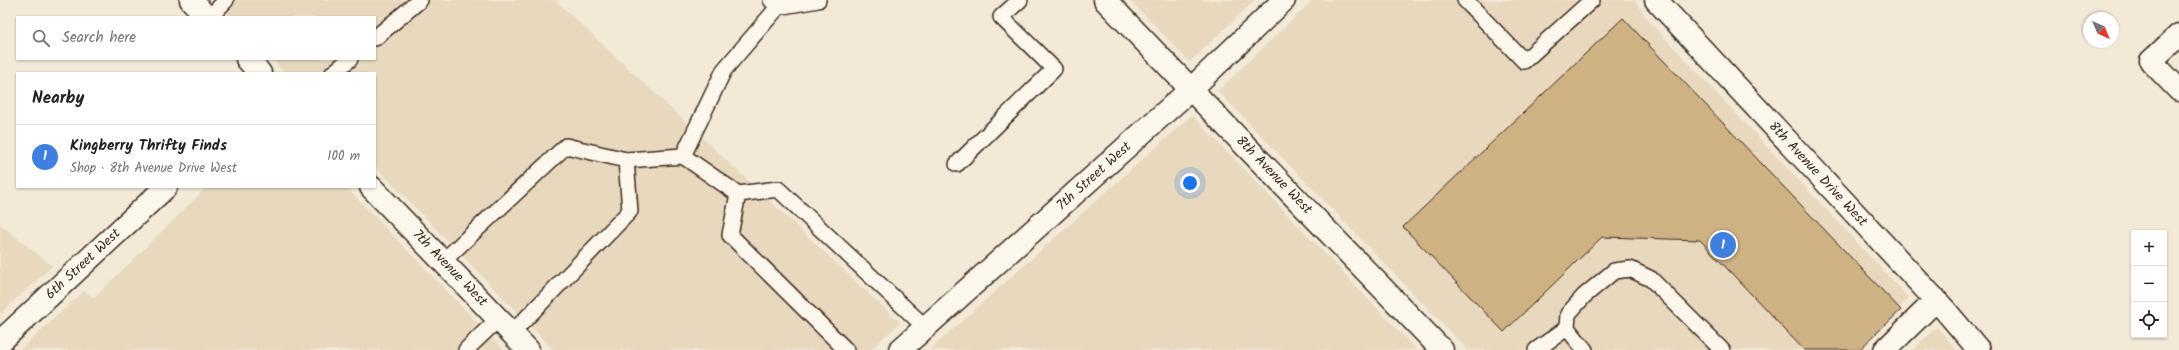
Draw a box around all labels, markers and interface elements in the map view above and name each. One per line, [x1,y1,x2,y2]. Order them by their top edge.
north arrow [2083,12,2119,48]
search box [16,16,376,60]
text: Search here [62,26,136,50]
icon: search [30,27,52,49]
text: Nearby [32,85,84,112]
street label: 8th Avenue Drive West [1763,116,1873,232]
street label: 8th Avenue West [1231,131,1318,220]
text: Kingberry Thrifty Finds [70,134,227,158]
street label: 7th Street West [1051,136,1137,216]
text: 1 [43,146,47,167]
text: 100 m [327,146,360,167]
text: Shop · 8th Avenue Drive West [70,158,237,179]
your location [1180,173,1200,193]
street label: 6th Street West [40,223,126,305]
street label: 7th Avenue West [407,224,493,312]
pin: 1 [1710,230,1736,260]
map controls [2131,230,2167,338]
button: + [2131,230,2167,266]
button: − [2131,266,2167,302]
button: locate [2131,302,2167,338]

